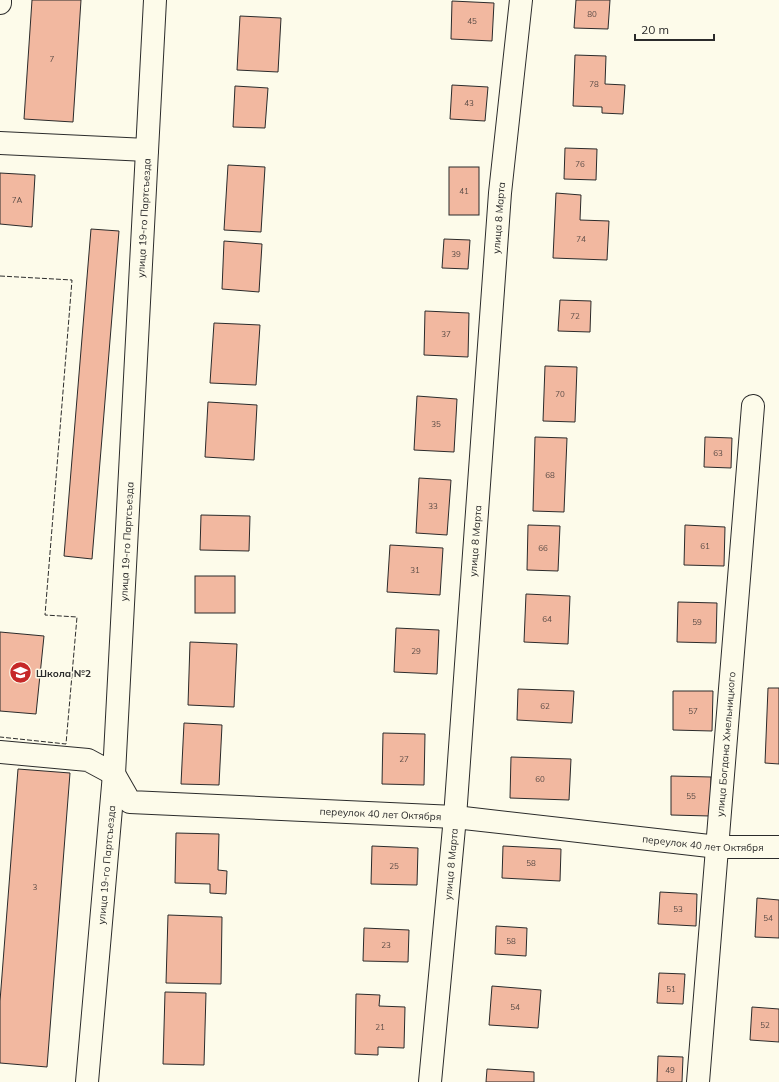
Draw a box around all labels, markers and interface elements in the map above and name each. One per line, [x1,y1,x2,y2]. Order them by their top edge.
house number: 80 [587,9,597,19]
house number: 45 [467,16,477,26]
scale bar [635,16,714,42]
text: 20 m [641,22,669,37]
house number: 7 [50,54,55,64]
house number: 78 [589,79,599,89]
house number: 43 [464,98,474,108]
street label: улица 19-го Партсъезда [134,158,154,278]
house number: 76 [575,159,585,169]
street label: улица 8 Марта [490,181,508,254]
house number: 41 [459,186,469,196]
house number: 7А [12,195,22,205]
house number: 74 [576,234,586,244]
house number: 39 [451,249,461,259]
house number: 72 [570,311,580,321]
house number: 37 [441,329,451,339]
house number: 70 [555,389,565,399]
house number: 35 [431,419,441,429]
house number: 63 [713,448,723,458]
house number: 68 [545,470,555,480]
street label: улица 19-го Партсъезда [117,481,136,602]
house number: 33 [428,501,438,511]
street label: улица 8 Марта [466,505,484,577]
house number: 61 [700,541,710,551]
house number: 66 [538,543,548,553]
house number: 31 [410,565,420,575]
house number: 64 [542,614,552,624]
house number: 59 [692,617,702,627]
house number: 29 [411,646,421,656]
school or university icon: Школа №2 [7,660,33,686]
place label: Школа №2 [36,667,91,680]
street label: улица Богдана Хмельницкого [714,671,738,817]
house number: 62 [540,701,550,711]
house number: 57 [688,706,698,716]
house number: 27 [399,754,409,764]
house number: 60 [535,774,545,784]
house number: 55 [686,791,696,801]
street label: улица 19-го Партсъезда [95,805,118,925]
street label: переулок 40 лет Октября [319,805,442,823]
street label: улица 8 Марта [441,828,461,900]
street label: переулок 40 лет Октября [642,832,764,854]
house number: 58 [526,858,536,868]
house number: 25 [389,861,399,871]
house number: 3 [33,882,38,892]
house number: 53 [673,904,683,914]
house number: 54 [763,913,773,923]
house number: 58 [506,936,516,946]
house number: 23 [381,940,391,950]
house number: 51 [666,984,676,994]
house number: 54 [510,1002,520,1012]
house number: 52 [760,1020,770,1030]
house number: 21 [375,1022,385,1032]
house number: 49 [665,1065,675,1075]

